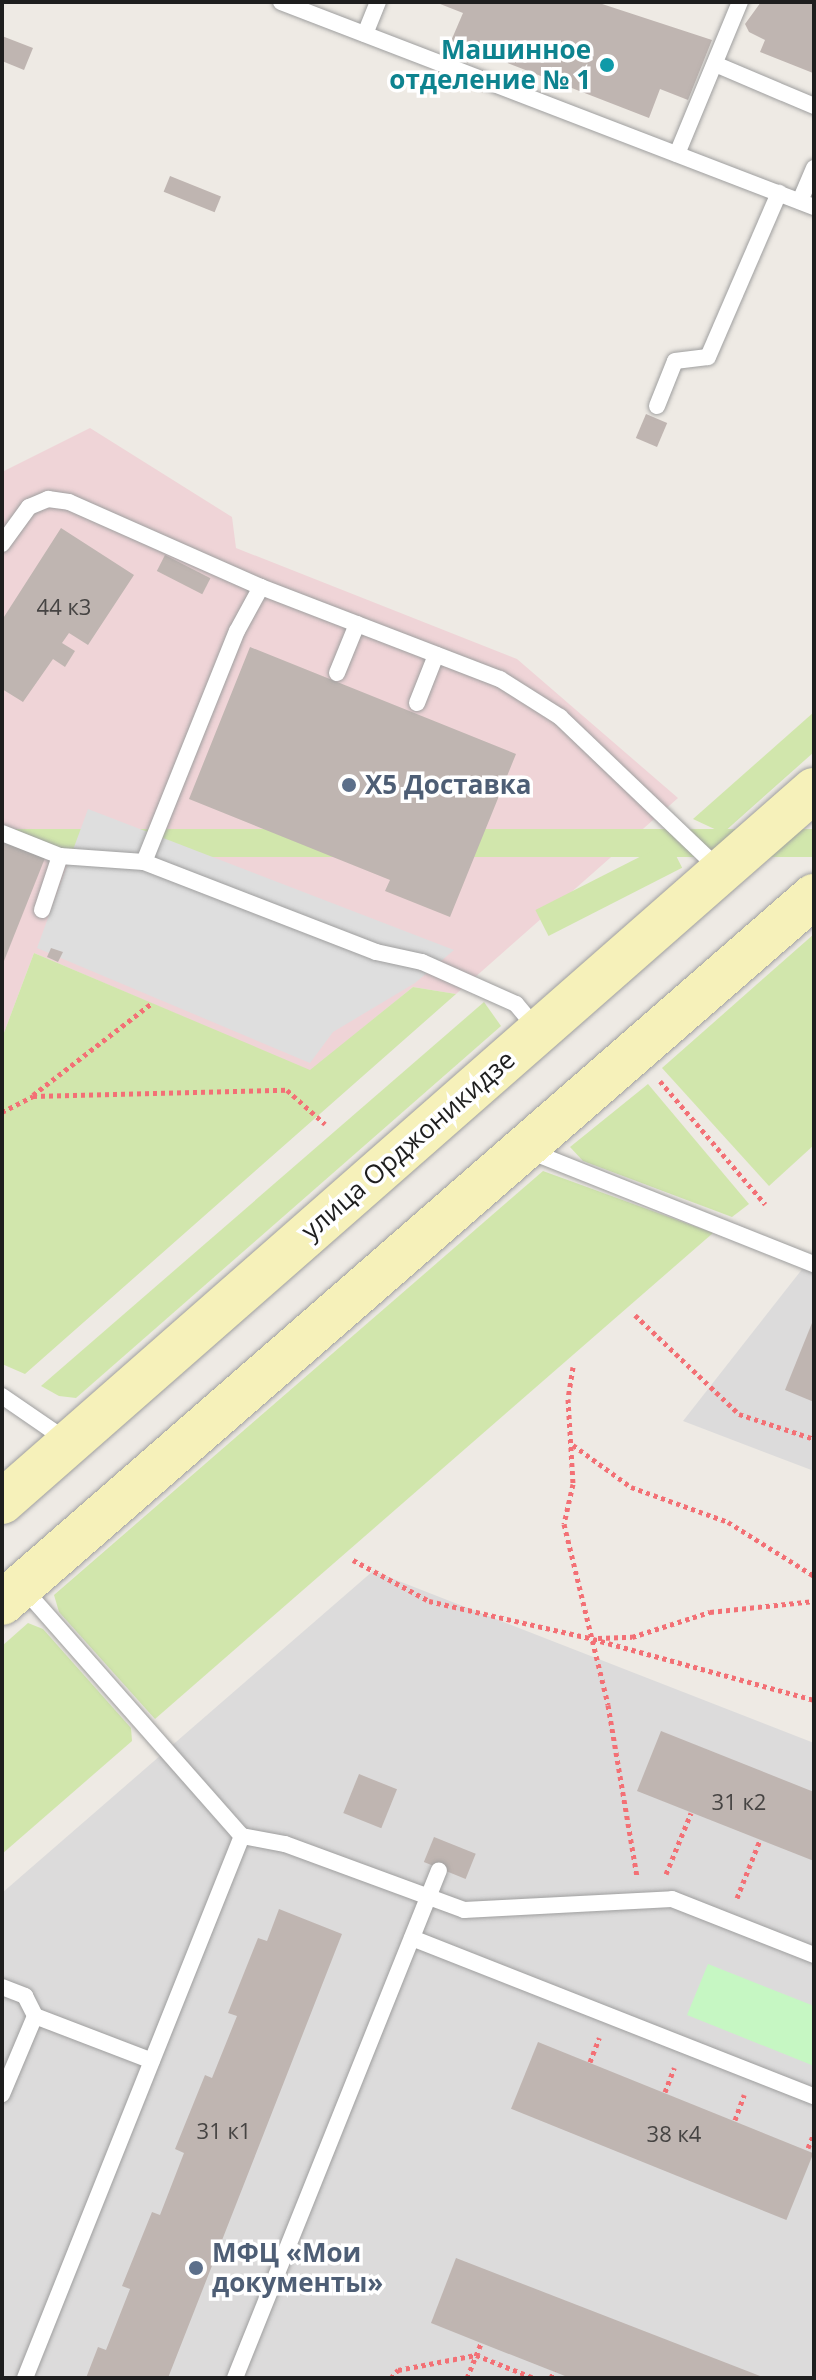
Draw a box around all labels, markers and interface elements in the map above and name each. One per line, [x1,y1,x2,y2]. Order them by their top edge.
place label: Машинное отделение № 1 [389,34,591,96]
marker: Машинное отделение № 1 [598,56,616,74]
house number: 44 к3 [37,594,91,620]
place label: X5 Доставка [365,769,532,801]
marker: X5 Доставка [340,776,358,794]
street label: улица Орджоникидзе [295,1044,521,1246]
house number: 31 к2 [712,1789,766,1815]
house number: 31 к1 [197,2118,251,2144]
house number: 38 к4 [647,2121,701,2147]
place label: МФЦ «Мои документы» [212,2237,383,2298]
marker: МФЦ «Мои документы» [187,2259,205,2277]

